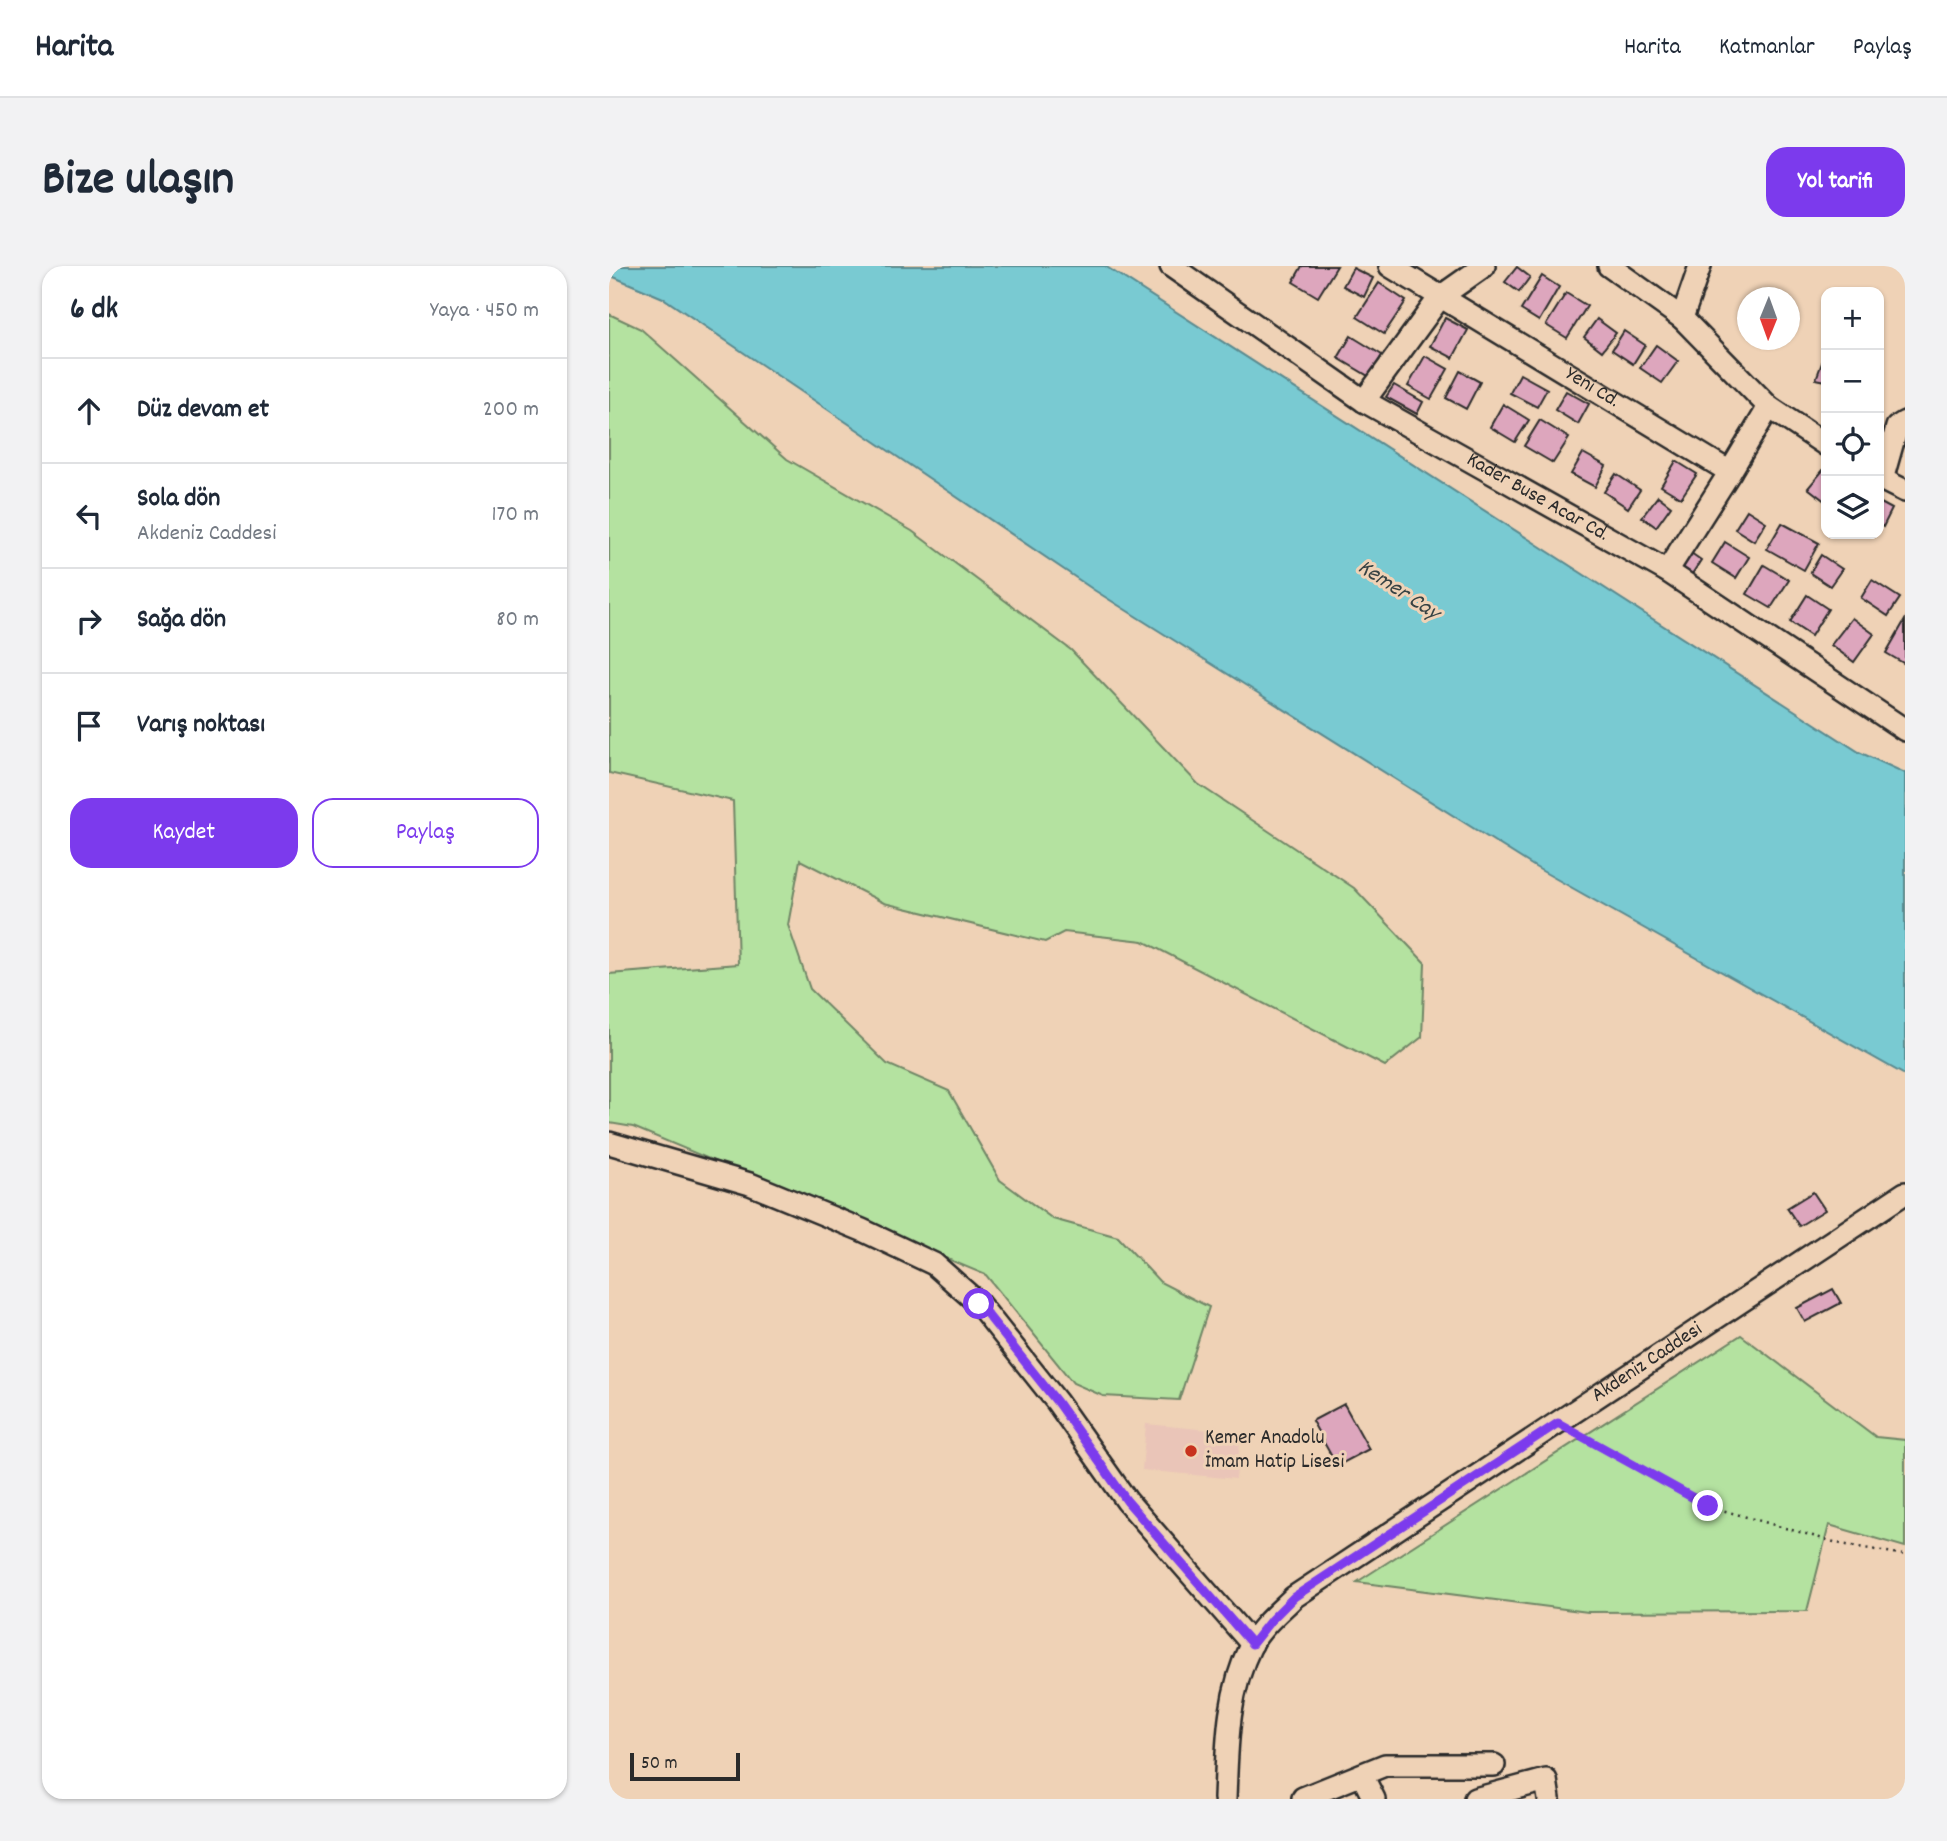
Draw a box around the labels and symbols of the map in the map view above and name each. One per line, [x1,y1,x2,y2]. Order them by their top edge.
north arrow [1737,287,1800,350]
street label: Yeni Cd. [1559,360,1625,416]
street label: Kader Buse Acar Cd. [1460,446,1614,550]
water label: Kemer Cay [1350,552,1449,632]
route start [963,1288,994,1319]
street label: Akdeniz Caddesi [1586,1315,1709,1411]
place label: Kemer Anadolu İmam Hatip Lisesi [1205,1424,1344,1478]
marker: Kemer Anadolu İmam Hatip Lisesi [1183,1443,1199,1459]
route end [1692,1490,1723,1521]
scale bar [630,1750,740,1782]

